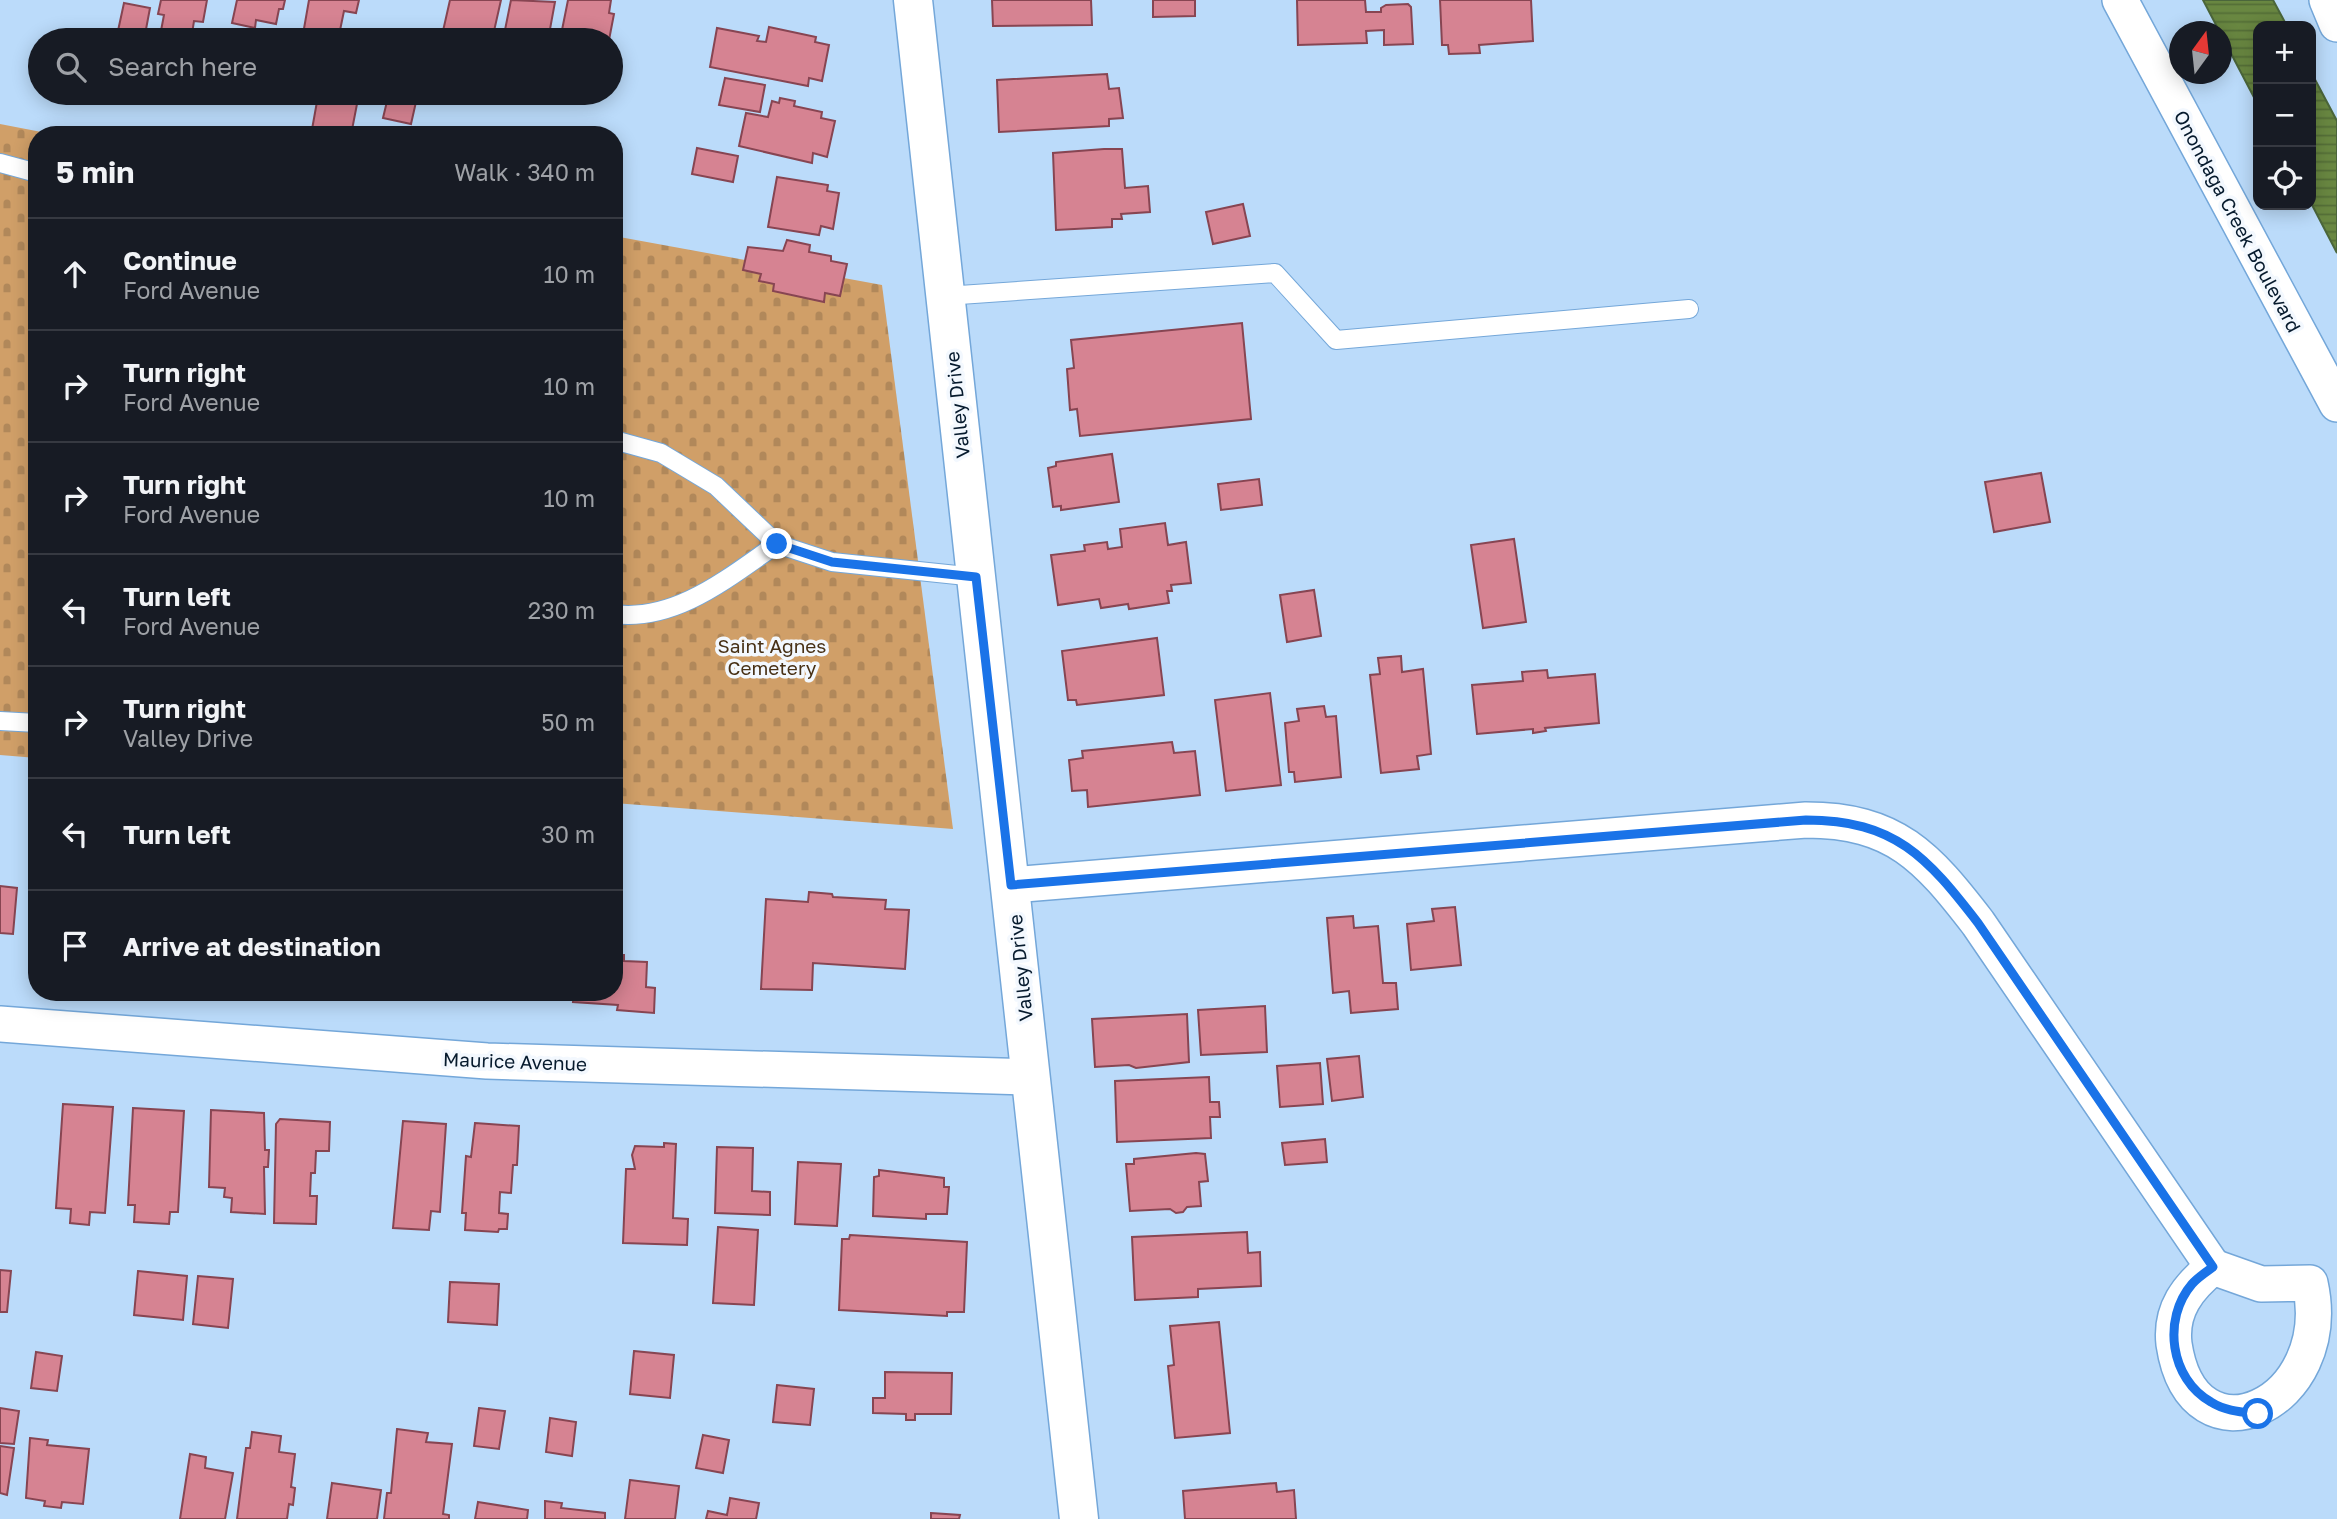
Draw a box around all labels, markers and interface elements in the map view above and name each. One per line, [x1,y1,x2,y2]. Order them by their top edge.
north arrow [2169,21,2232,84]
map controls [2253,21,2316,210]
button: + [2253,21,2316,84]
search box [28,28,623,105]
icon: search [52,48,90,86]
text: Search here [108,51,257,82]
button: − [2253,84,2316,147]
street label: Onondaga Creek Boulevard [2170,106,2306,336]
button: locate [2253,147,2316,210]
text: 5 min [56,154,134,190]
text: Walk · 340 m [454,158,595,186]
text: Continue [123,245,237,276]
icon: ahead [56,255,94,293]
text: 10 m [543,260,595,288]
text: Ford Avenue [123,276,260,304]
street label: Valley Drive [940,350,974,460]
text: Turn right [123,357,246,388]
icon: right [56,367,94,405]
text: 10 m [543,372,595,400]
text: Ford Avenue [123,388,260,416]
text: Turn right [123,469,246,500]
icon: right [56,479,94,517]
text: 10 m [543,484,595,512]
text: Ford Avenue [123,500,260,528]
route end [761,528,792,559]
text: Turn left [123,581,231,612]
icon: left [56,591,94,629]
text: 230 m [528,596,595,624]
text: Ford Avenue [123,612,260,640]
park label: Saint Agnes Cemetery [718,634,826,679]
text: Turn right [123,693,246,724]
icon: right [56,703,94,741]
text: 50 m [541,708,595,736]
text: Valley Drive [123,724,253,752]
icon: left [56,815,94,853]
text: Turn left [123,819,231,850]
text: 30 m [541,820,595,848]
street label: Valley Drive [1003,913,1037,1023]
icon: arrive [56,927,94,965]
text: Arrive at destination [123,931,381,962]
street label: Maurice Avenue [443,1047,587,1075]
route start [2242,1398,2273,1429]

